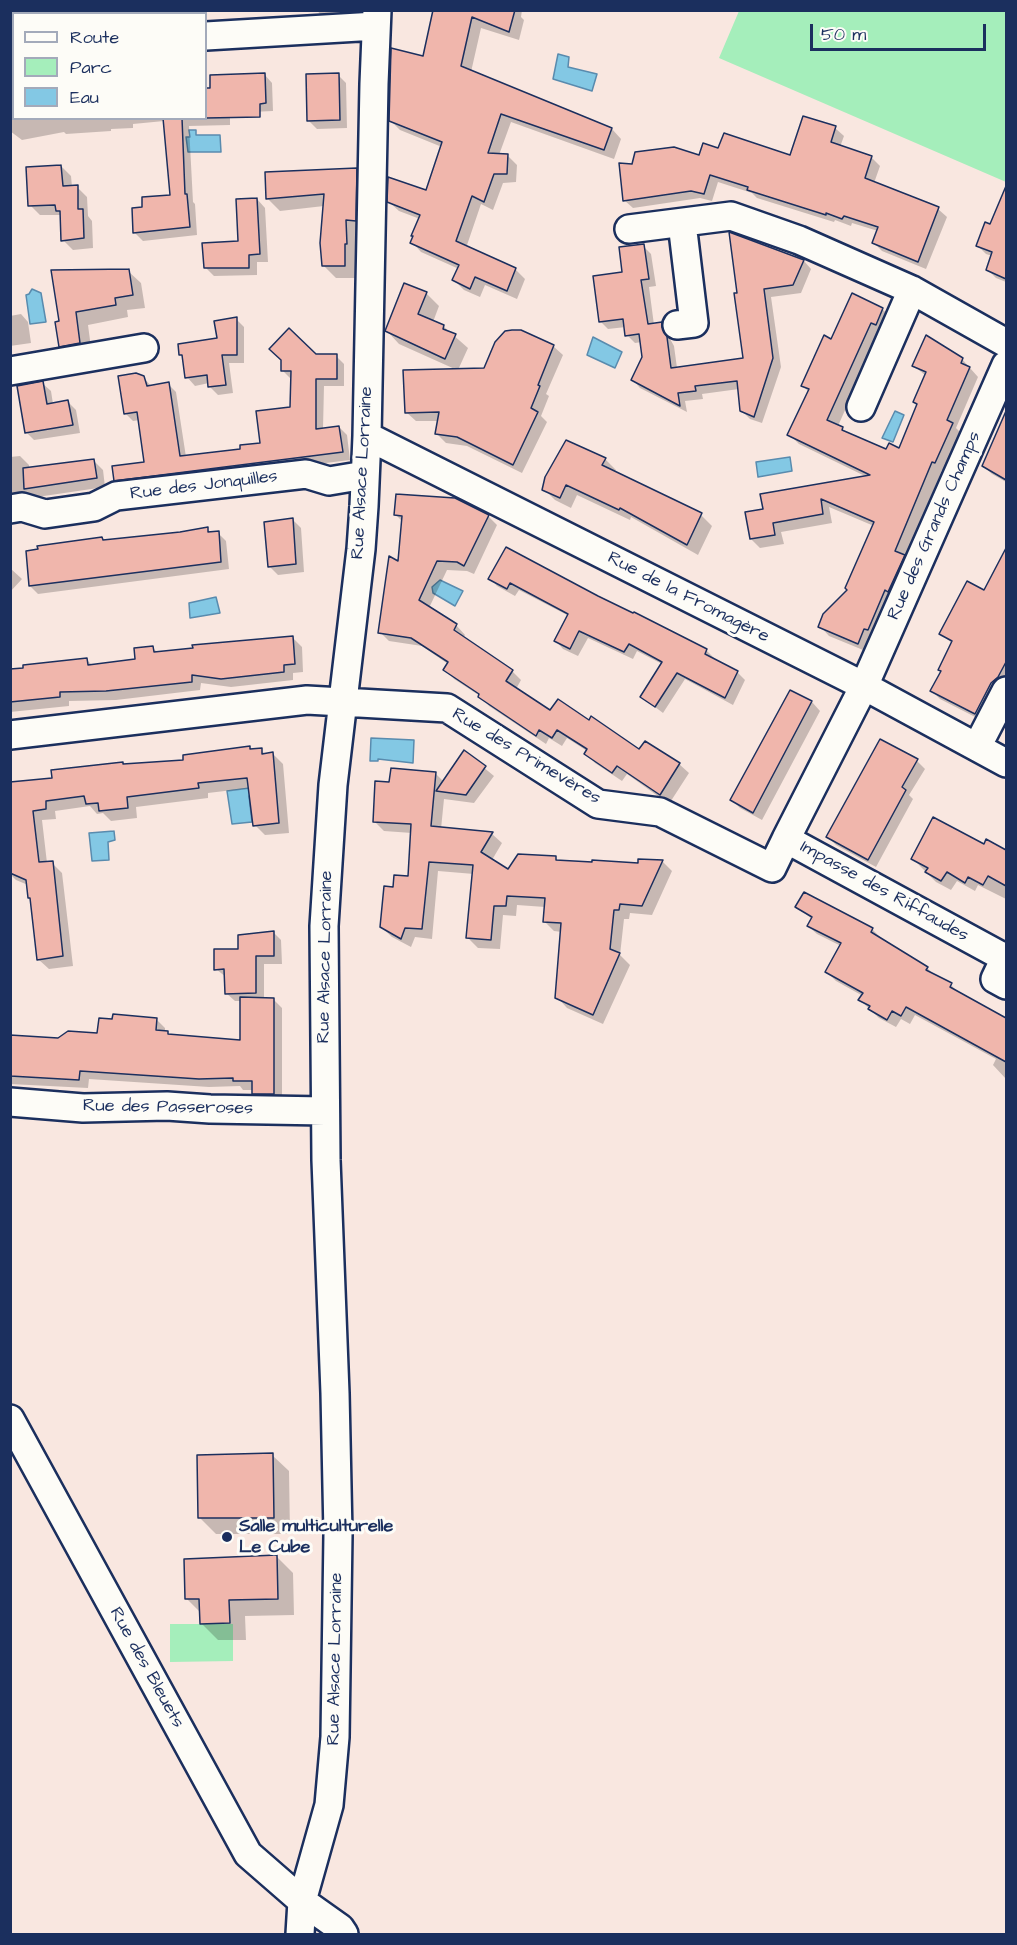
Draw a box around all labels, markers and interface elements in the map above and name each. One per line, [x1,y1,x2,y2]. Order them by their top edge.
legend [12,12,207,120]
scale bar [813,12,988,50]
text: 50 m [821,22,866,47]
text: Route [70,25,119,50]
text: Parc [70,55,112,80]
text: Eau [70,85,99,110]
street label: Rue Alsace Lorraine [348,386,378,560]
street label: Rue des Grands Champs [884,428,986,624]
street label: Rue des Jonquilles [129,466,279,506]
street label: Rue de la Fromagère [604,548,772,648]
street label: Rue des Primevères [448,704,604,810]
street label: Impasse des Riffaudes [796,837,972,947]
street label: Rue Alsace Lorraine [314,870,338,1044]
street label: Rue des Passeroses [83,1096,253,1120]
place label: Salle multiculturelle Le Cube [239,1516,393,1558]
marker: Salle multiculturelle Le Cube [220,1530,234,1544]
street label: Rue Alsace Lorraine [324,1572,348,1746]
street label: Rue des Bleuets [104,1604,188,1732]

